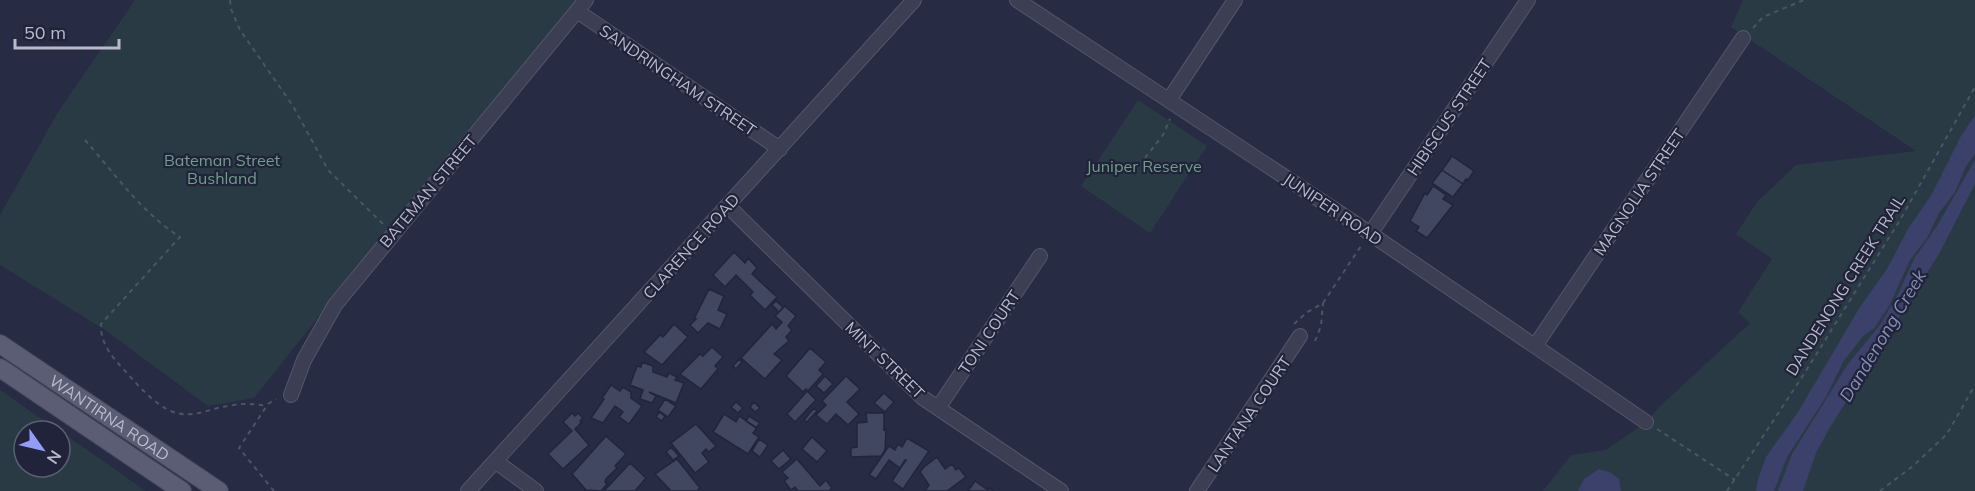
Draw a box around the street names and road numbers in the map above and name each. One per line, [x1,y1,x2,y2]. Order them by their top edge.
street label: SANDRINGHAM STREET [596,20,761,140]
street label: HIBISCUS STREET [1402,54,1496,179]
street label: MAGNOLIA STREET [1589,124,1689,259]
street label: BATEMAN STREET [375,130,481,251]
street label: JUNIPER ROAD [1280,169,1386,249]
street label: CLARENCE ROAD [638,189,744,303]
street label: DANDENONG CREEK TRAIL [1781,191,1909,379]
street label: TONI COURT [954,286,1024,378]
street label: MINT STREET [841,317,929,403]
street label: LANTANA COURT [1203,352,1295,476]
street label: WANTIRNA ROAD [46,370,174,464]

